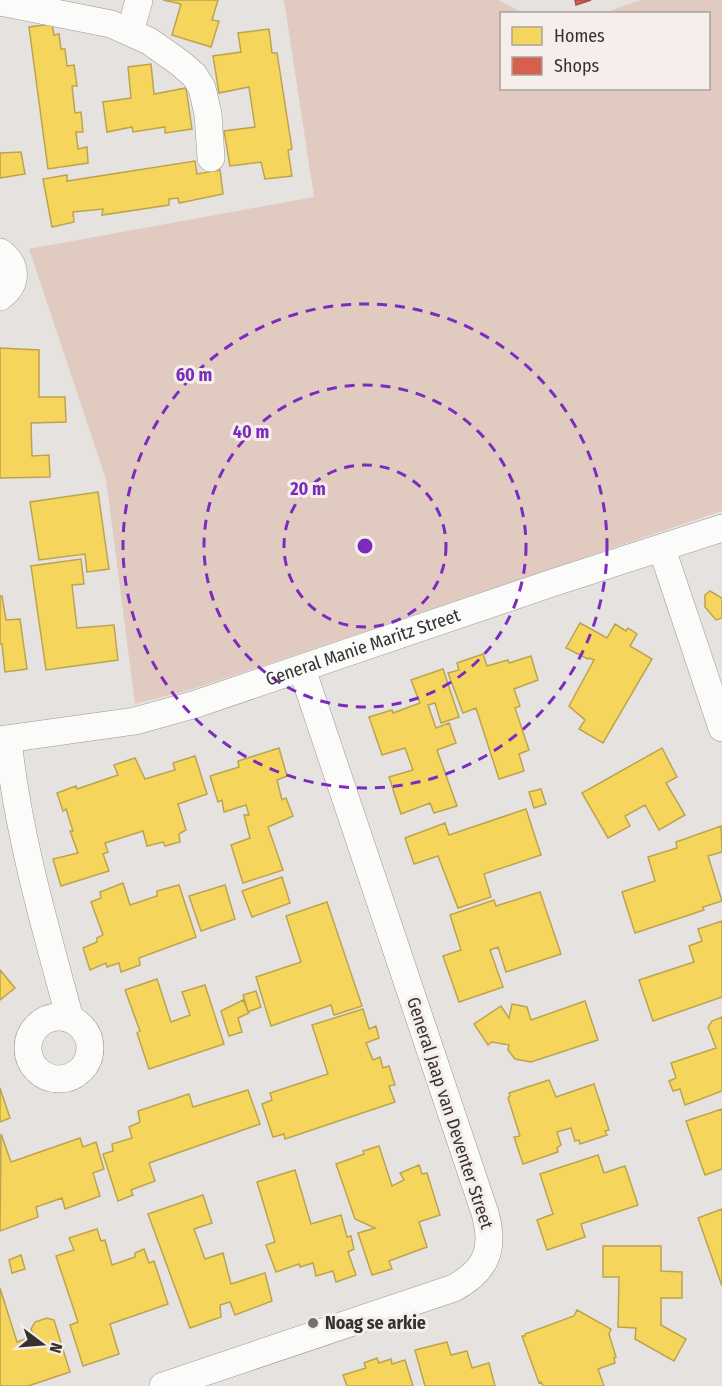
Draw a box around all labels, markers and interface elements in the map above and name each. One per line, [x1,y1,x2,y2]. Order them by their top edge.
legend [500,12,710,90]
text: Homes [554,25,605,47]
text: Shops [554,55,599,77]
text: 60 m [176,364,212,386]
text: 40 m [233,421,269,443]
text: 20 m [289,478,326,500]
centre of rings [355,536,375,556]
street label: General Manie Maritz Street [263,604,463,690]
street label: General Jaap van Deventer Street [402,994,498,1232]
place label: Noag se arkie [325,1312,426,1334]
north arrow [12,1314,72,1374]
marker: Noag se arkie [306,1316,320,1330]
text: N [45,1341,66,1355]

